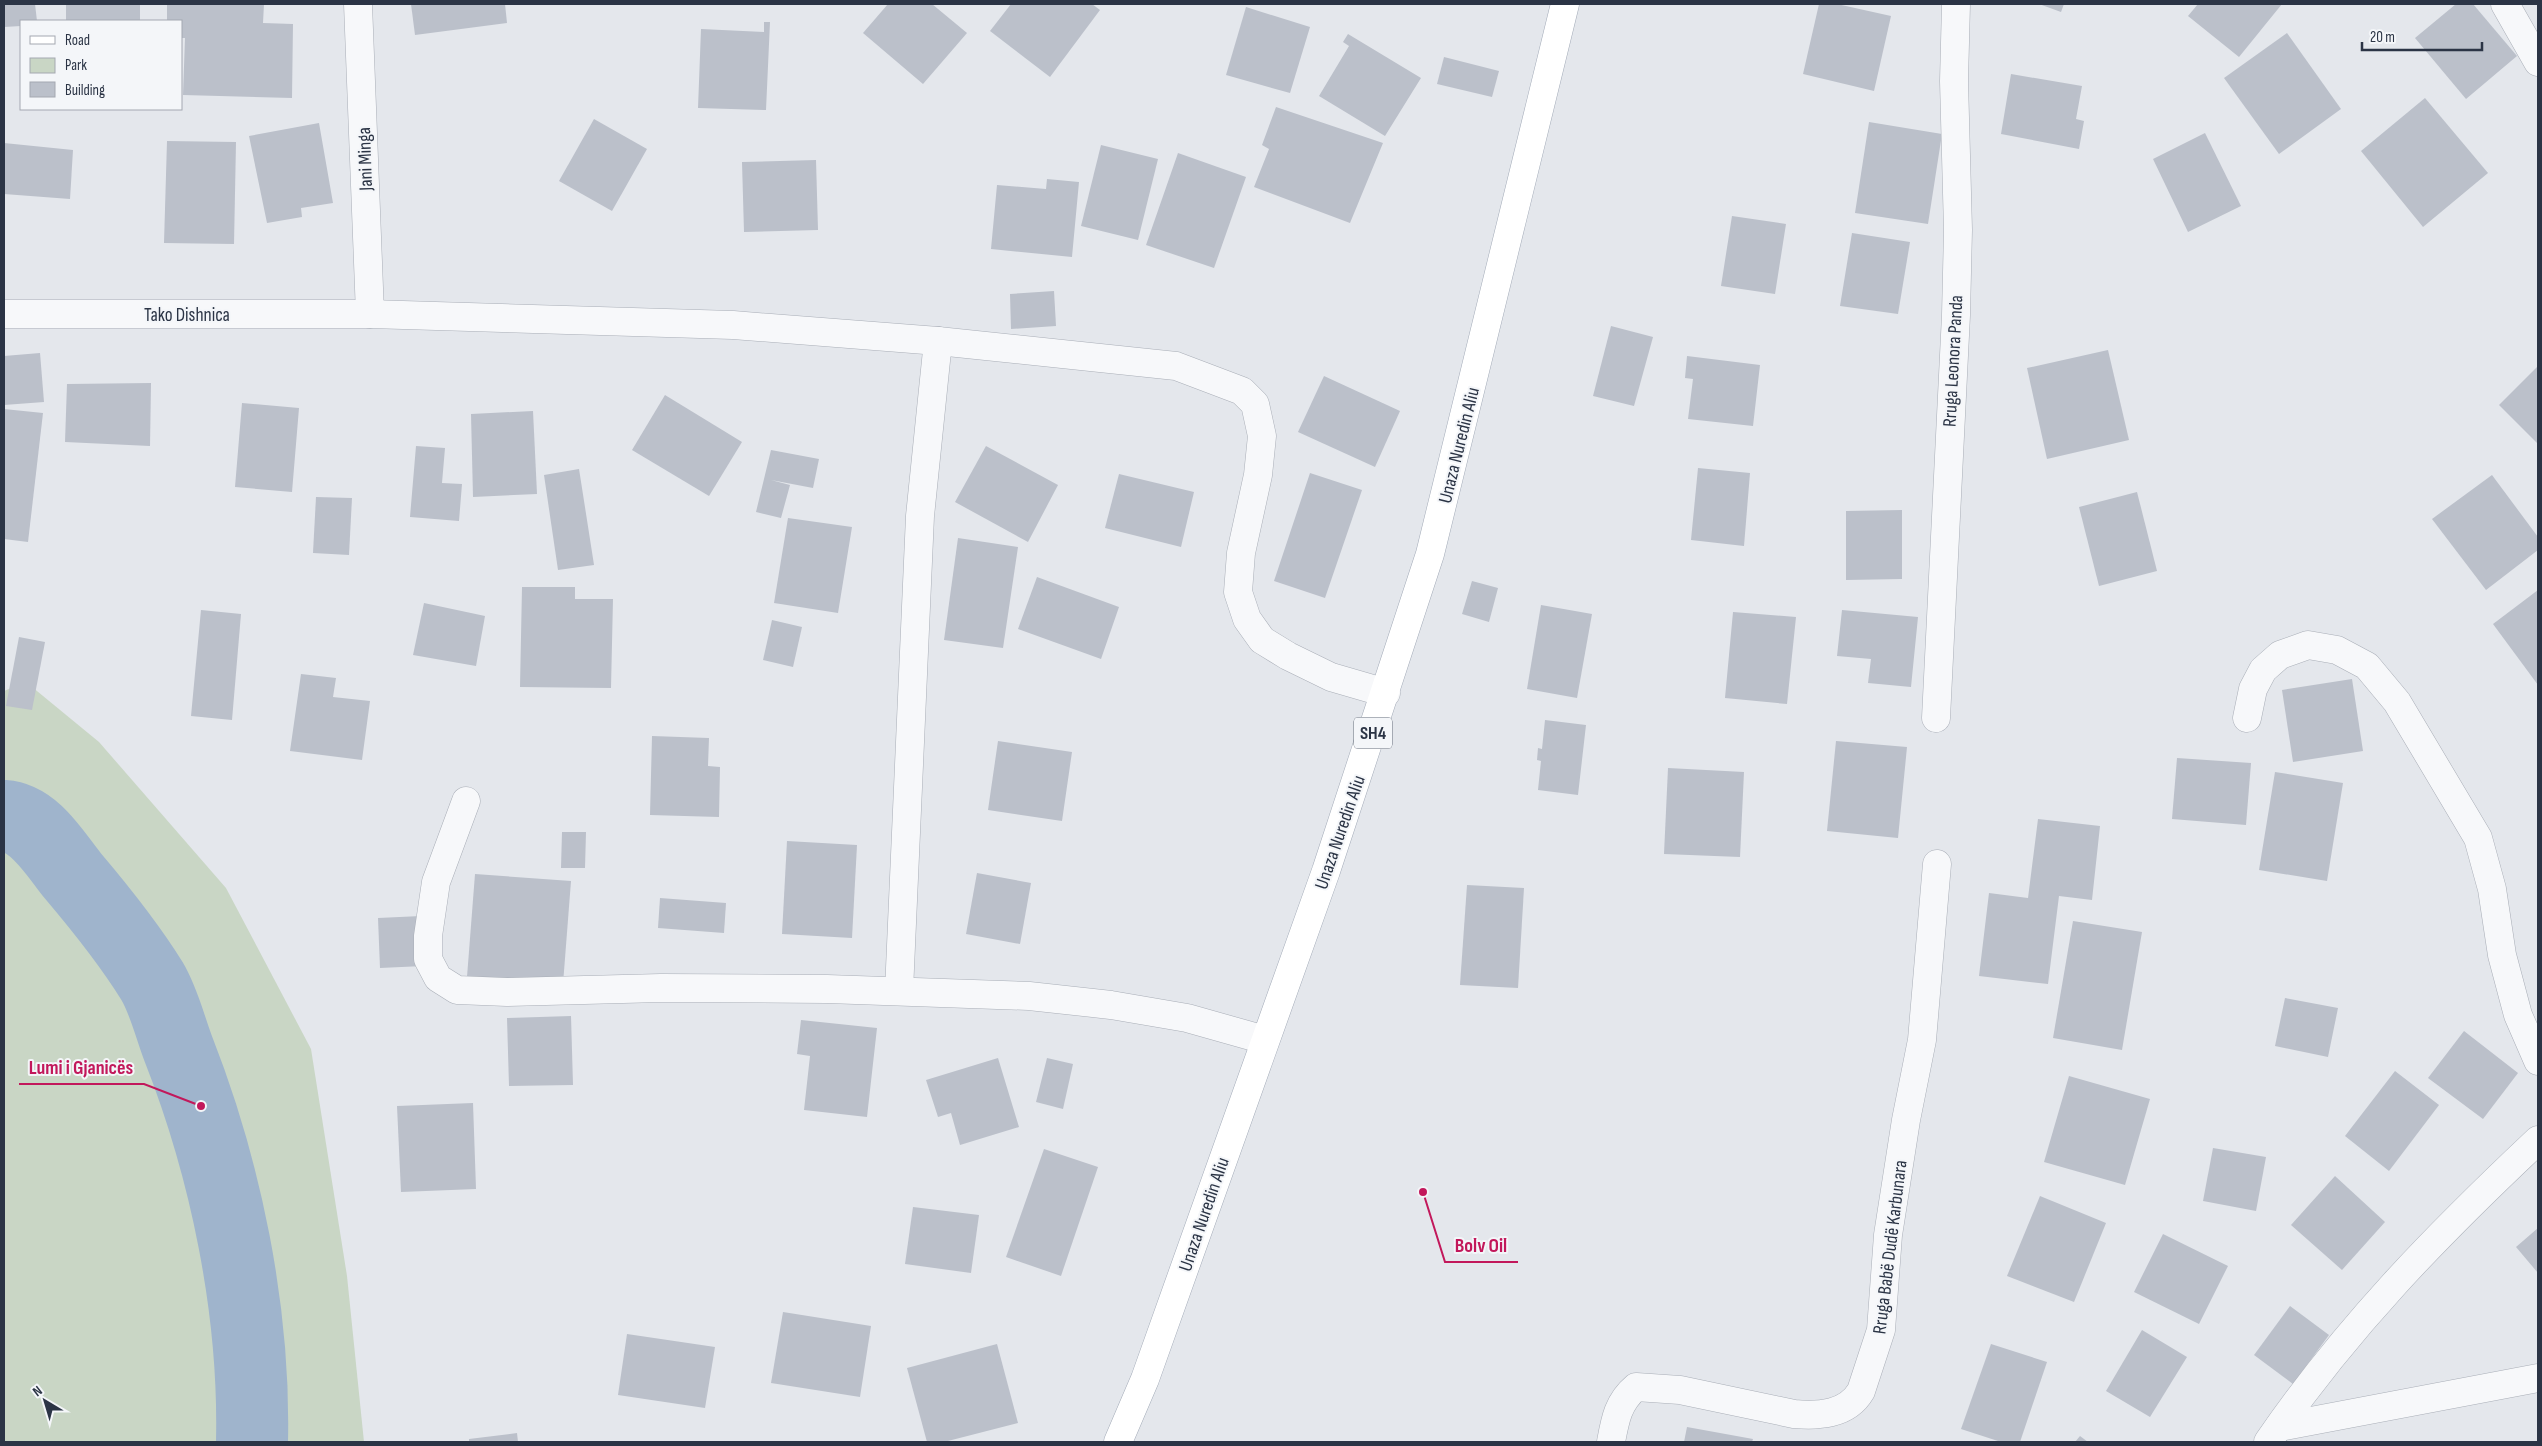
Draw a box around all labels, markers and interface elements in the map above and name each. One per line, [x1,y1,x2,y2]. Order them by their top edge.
legend [20,20,182,110]
scale bar [2362,20,2482,52]
text: 20 m [2370,28,2395,47]
text: Road [65,31,90,50]
text: Park [65,56,87,75]
text: Building [65,81,105,100]
street label: Jani Minga [353,127,378,192]
street label: Rruga Leonora Panda [1939,294,1968,428]
street label: Tako Dishnica [144,304,230,327]
street label: Unaza Nuredin Aliu [1434,385,1485,506]
road number: SH4 [1354,718,1392,748]
street label: Unaza Nuredin Aliu [1310,773,1371,892]
callout: Lumi i Gjanicës [19,1049,144,1084]
text: Lumi i Gjanicës [29,1056,134,1080]
street label: Unaza Nuredin Aliu [1174,1155,1235,1274]
street label: Rruga Babë Dudë Karbunara [1868,1159,1913,1335]
callout: Bolv Oil [1445,1227,1518,1262]
text: Bolv Oil [1455,1234,1507,1258]
north arrow [20,1376,70,1426]
text: N [29,1382,45,1400]

